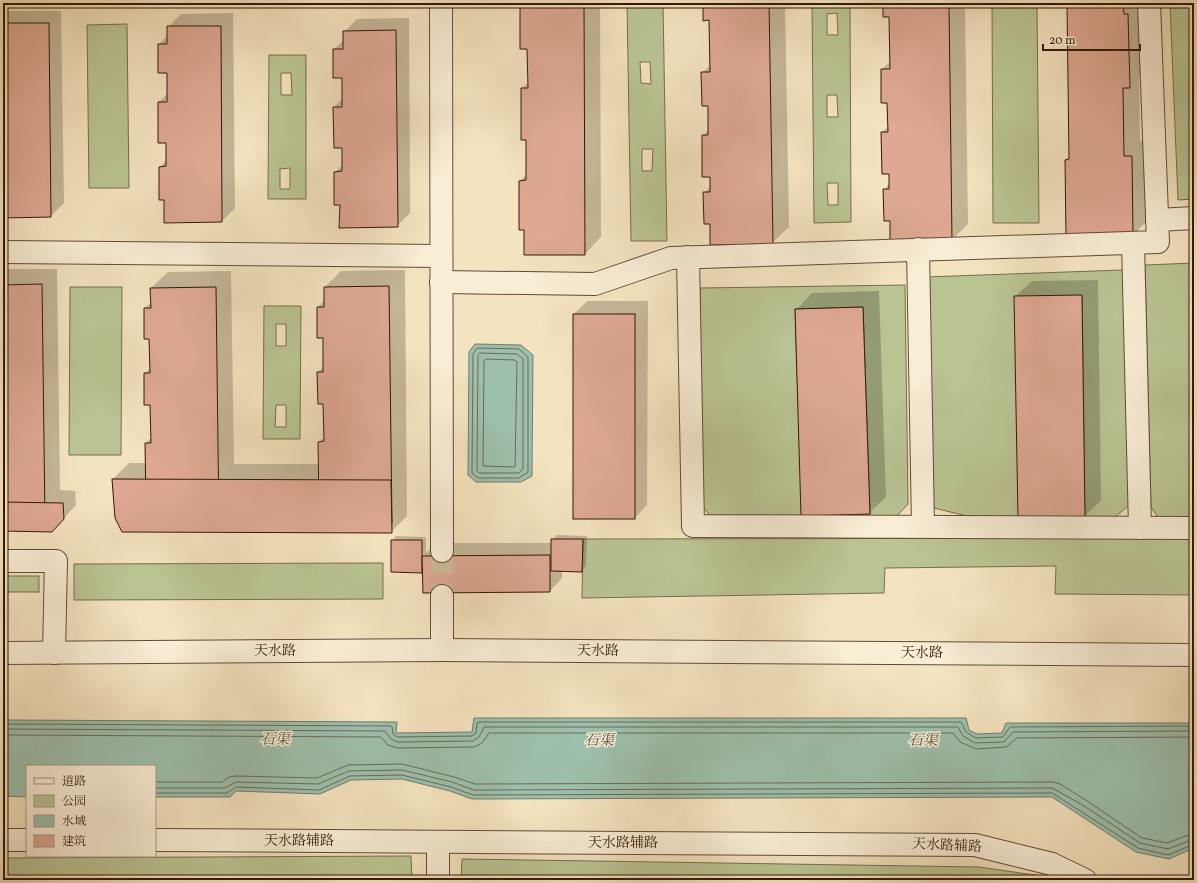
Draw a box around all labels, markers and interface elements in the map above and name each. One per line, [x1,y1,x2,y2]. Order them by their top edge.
scale bar [1043,26,1140,52]
text: 20 m [1049,33,1076,49]
street label: 天水路 [254,642,296,661]
street label: 天水路 [577,642,619,661]
street label: 天水路 [901,644,943,663]
water label: 石渠 [260,730,292,751]
water label: 石渠 [584,731,616,752]
water label: 石渠 [908,731,940,752]
legend [26,765,156,857]
text: 道路 [62,774,86,790]
text: 公园 [62,794,86,810]
text: 水域 [62,814,86,830]
street label: 天水路辅路 [264,832,334,851]
text: 建筑 [62,834,86,850]
street label: 天水路辅路 [588,834,658,853]
street label: 天水路辅路 [912,835,982,857]

